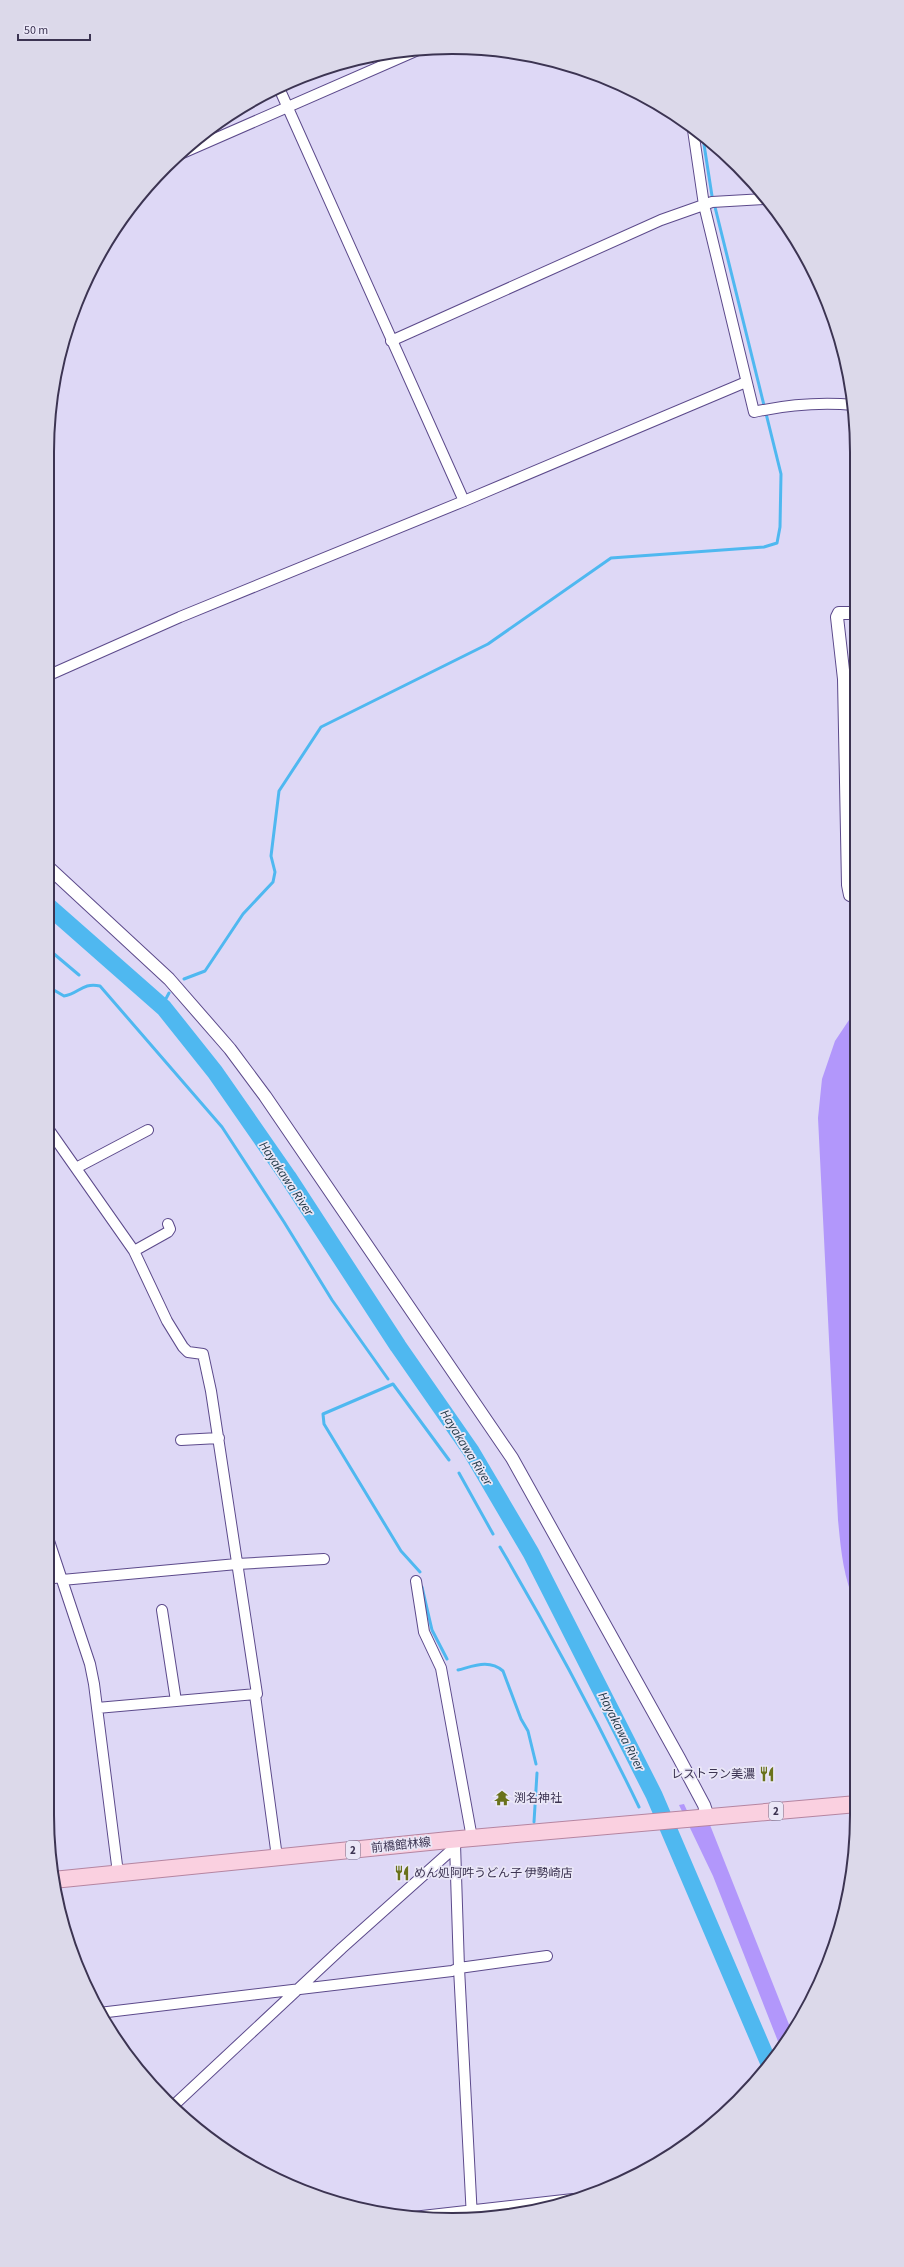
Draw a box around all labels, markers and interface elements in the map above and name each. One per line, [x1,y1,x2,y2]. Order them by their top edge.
scale bar [18,16,90,42]
text: 50 m [24,22,48,39]
water label: Hayakawa River [255,1138,318,1220]
water label: Hayakawa River [436,1406,497,1489]
water label: Hayakawa River [594,1689,649,1774]
restaurant icon: レストラン美濃 [758,1765,776,1783]
place label: レストラン美濃 [671,1766,755,1783]
temple icon: 渕名神社 [493,1789,511,1807]
place label: 渕名神社 [514,1790,562,1807]
road number: 2 [769,1802,783,1820]
street label: 前橋館林線 [370,1834,432,1857]
road number: 2 [346,1841,360,1859]
restaurant icon: めん処阿吽うどん子 伊勢崎店 [393,1864,411,1882]
place label: めん処阿吽うどん子 伊勢崎店 [414,1865,572,1882]

